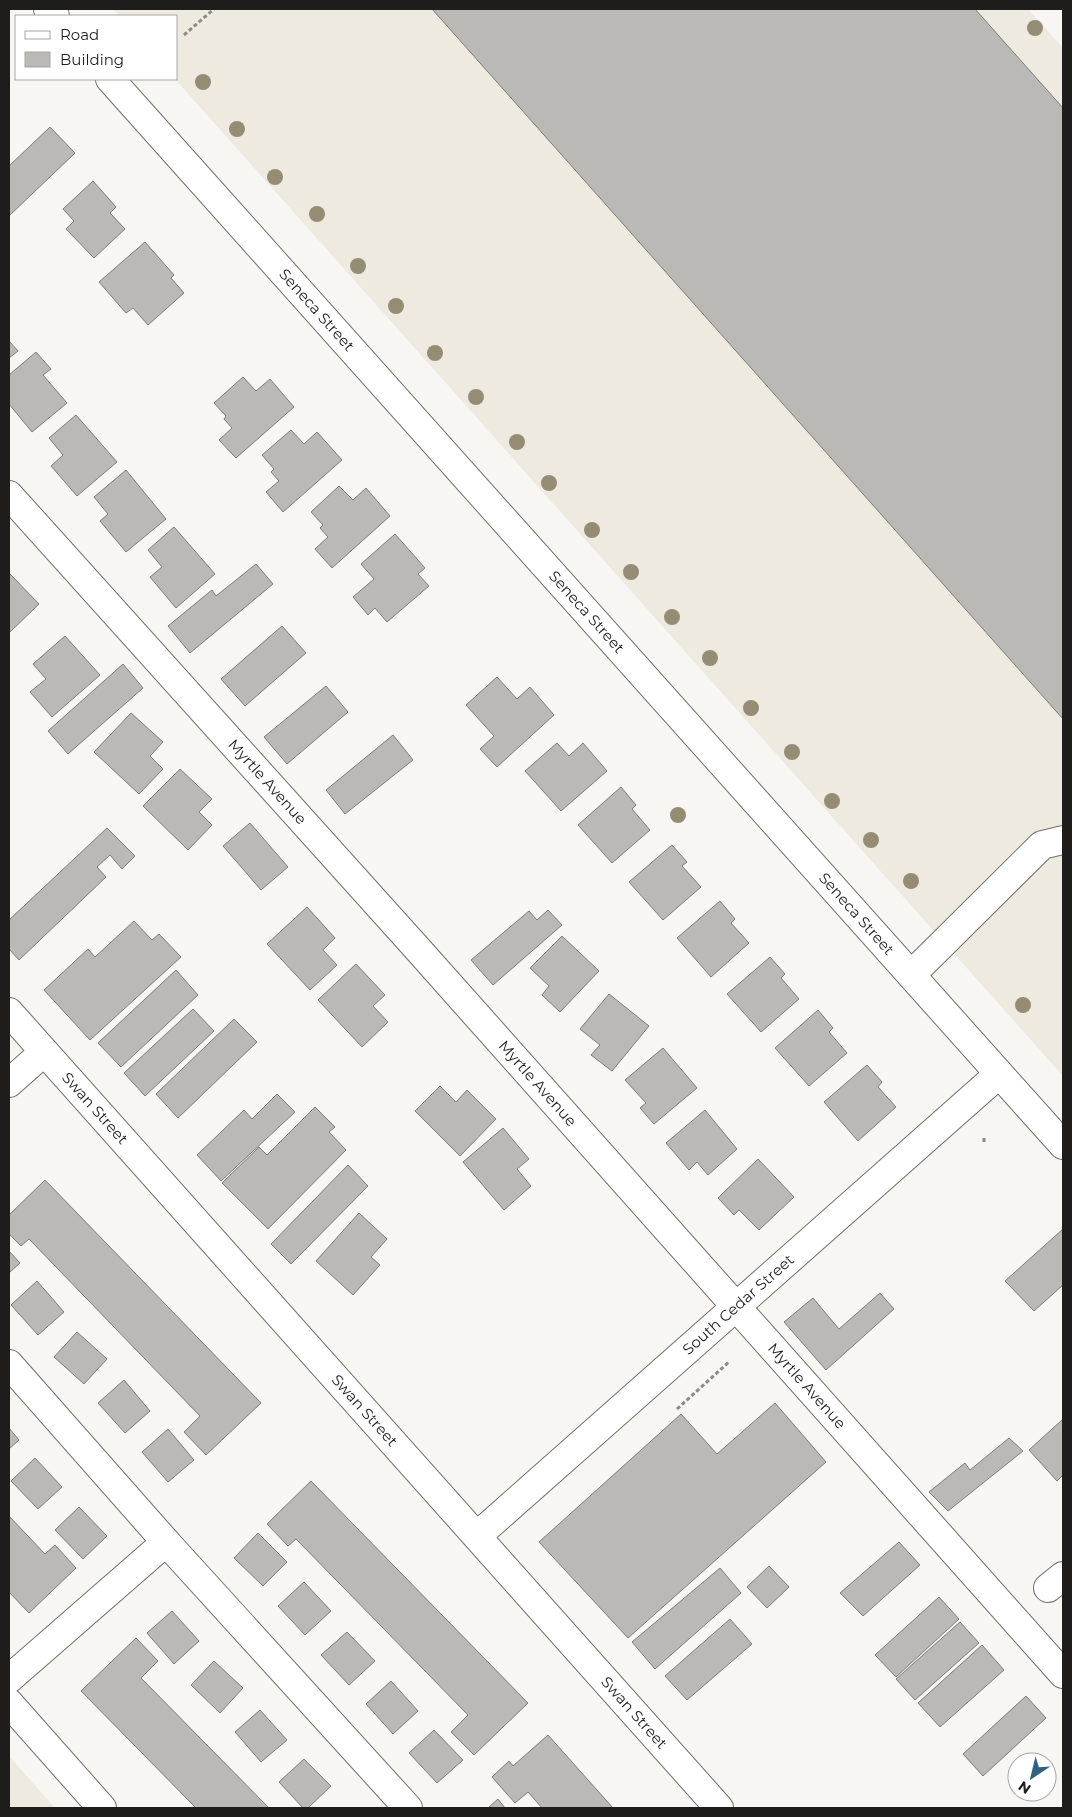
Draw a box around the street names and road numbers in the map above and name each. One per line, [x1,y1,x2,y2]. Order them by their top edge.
street label: Seneca Street [275,265,359,355]
street label: Seneca Street [545,567,629,657]
street label: Myrtle Avenue [224,735,311,828]
street label: Seneca Street [815,868,899,959]
street label: Myrtle Avenue [495,1036,581,1130]
street label: Swan Street [58,1068,132,1148]
street label: South Cedar Street [678,1250,798,1359]
street label: Myrtle Avenue [764,1339,850,1433]
street label: Swan Street [328,1370,402,1450]
street label: Swan Street [597,1672,672,1752]

